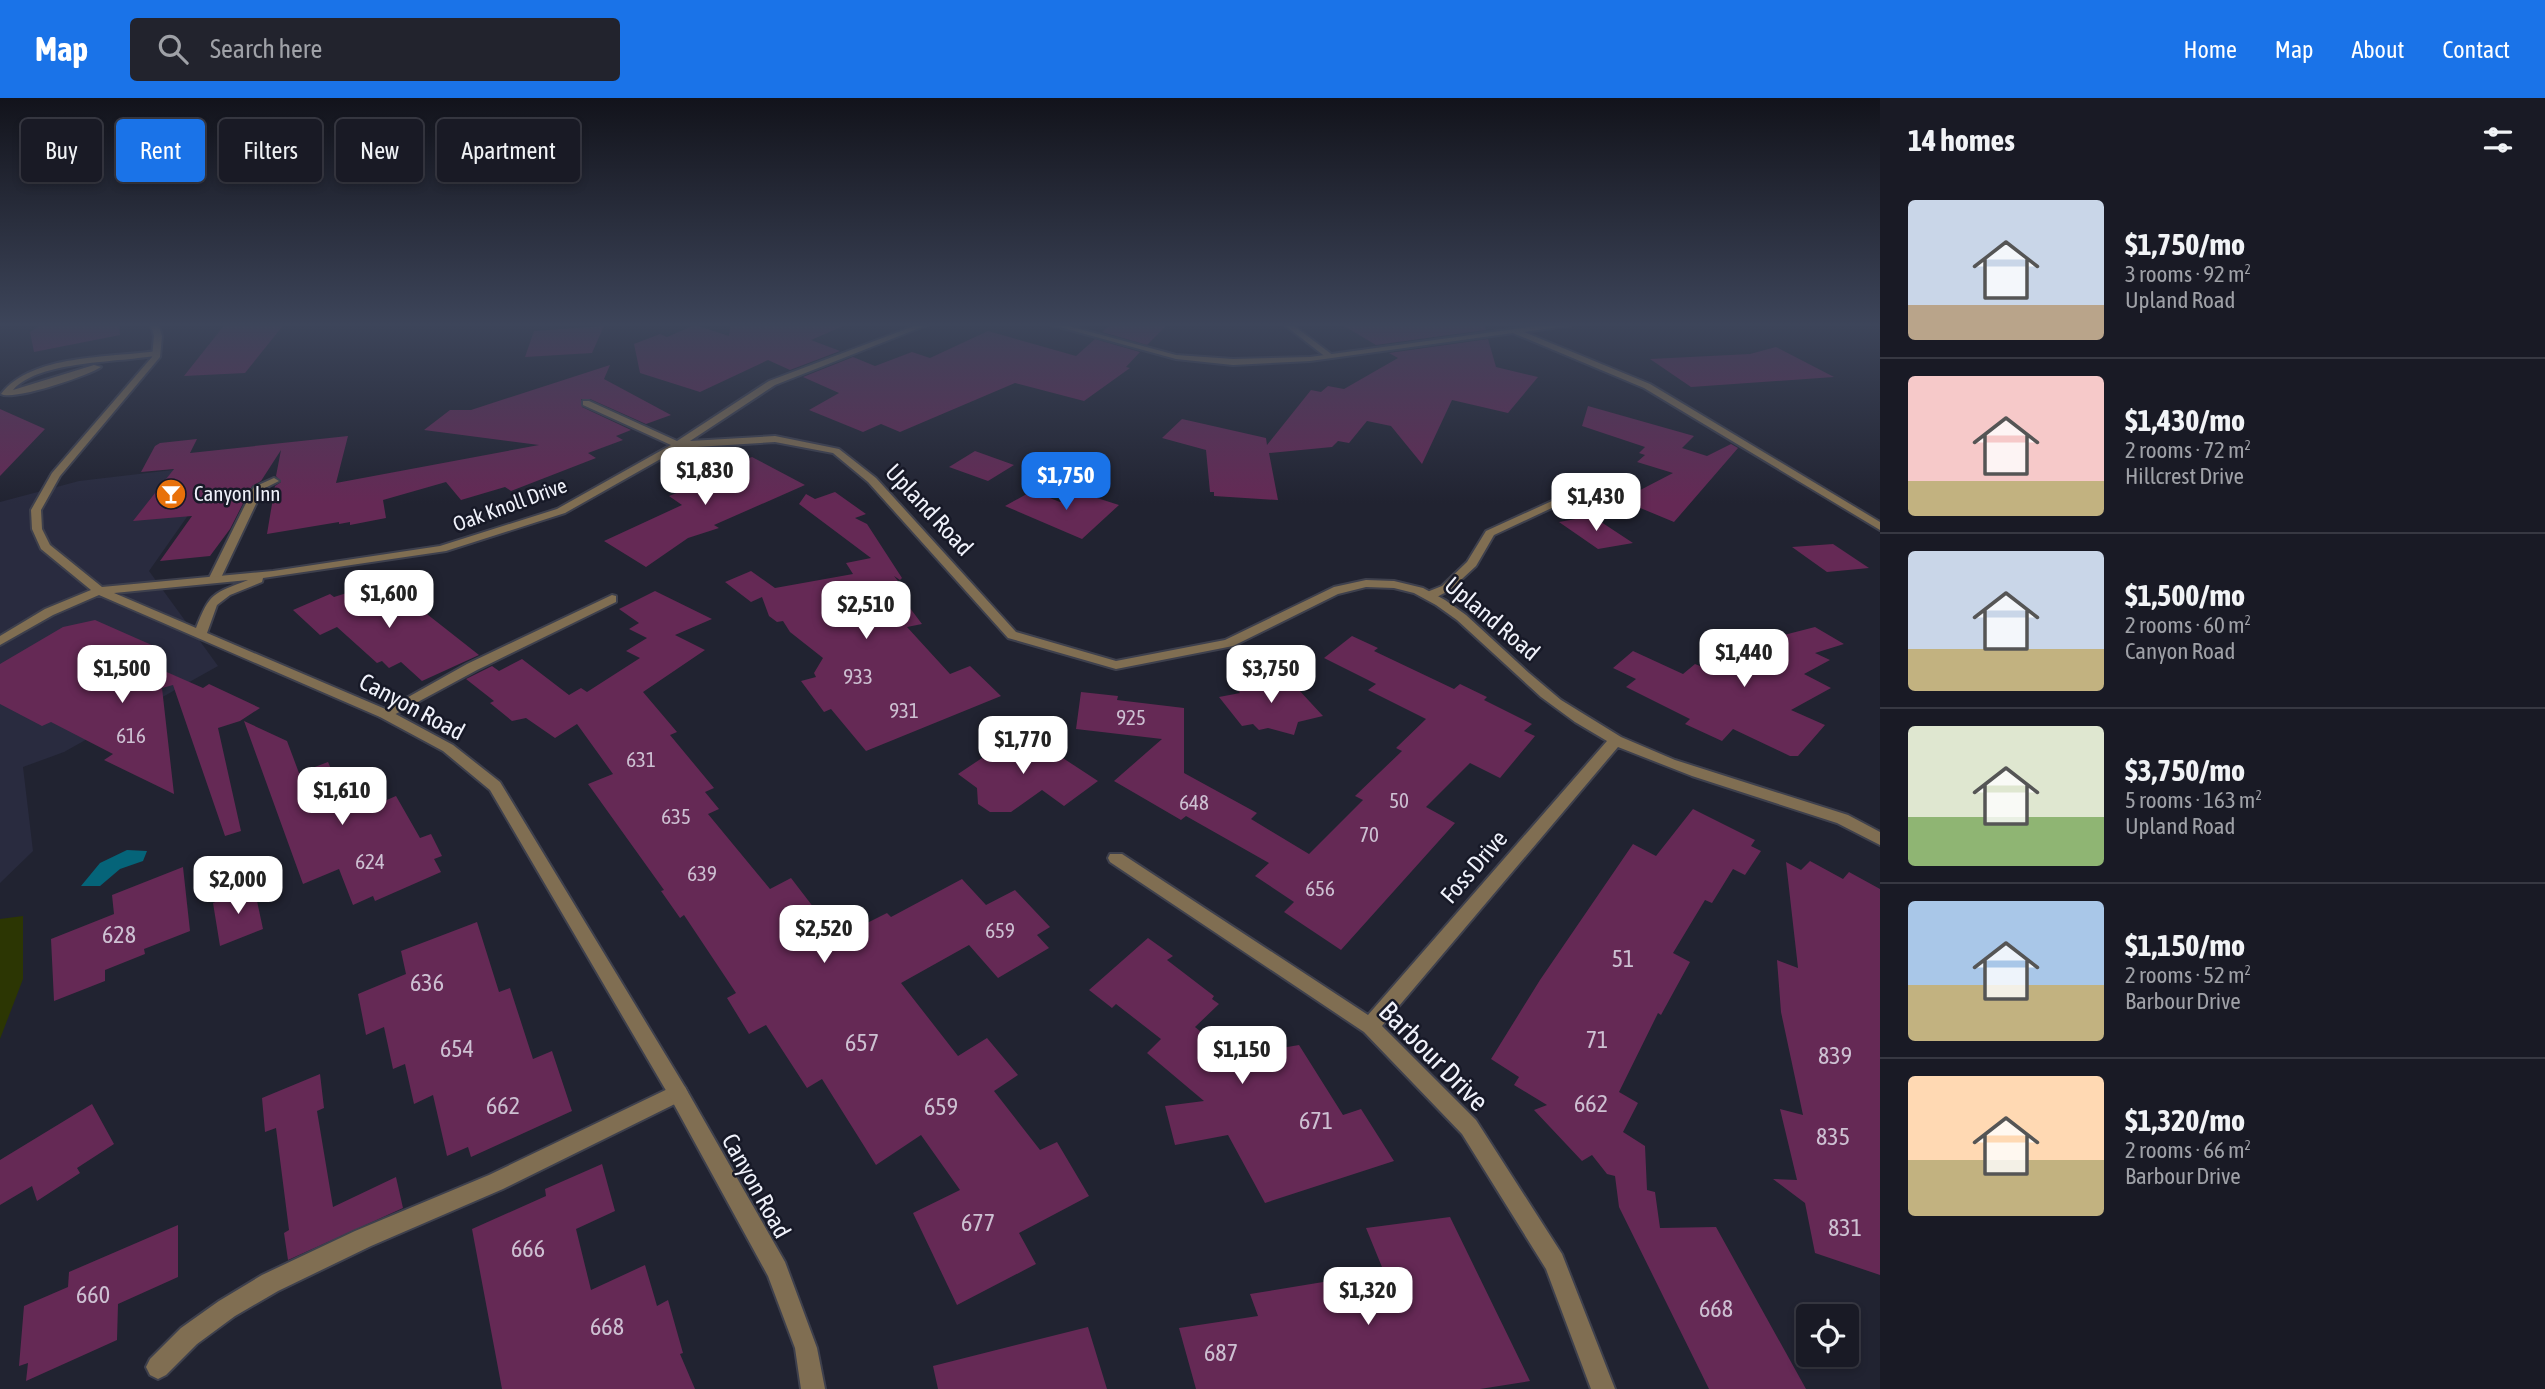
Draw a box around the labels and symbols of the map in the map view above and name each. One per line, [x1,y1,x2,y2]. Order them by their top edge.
pin: $1,830 [648,448,762,507]
pin: $1,750 [1009,452,1123,512]
street label: Upland Road [880,458,979,561]
street label: Oak Knoll Drive [450,472,570,536]
pin: $1,430 [1539,474,1653,533]
bar icon: Canyon Inn [154,477,188,511]
place label: Canyon Inn [194,481,281,505]
pin: $1,600 [332,570,446,630]
street label: Upland Road [1440,571,1545,666]
pin: $2,510 [809,582,923,641]
pin: $1,440 [1687,630,1801,689]
pin: $1,500 [65,646,179,705]
pin: $3,750 [1214,646,1328,705]
house number: 933 [843,664,873,688]
street label: Canyon Road [355,668,469,746]
house number: 931 [889,698,919,722]
house number: 925 [1116,705,1146,729]
pin: $1,770 [966,716,1080,776]
house number: 616 [116,723,146,747]
house number: 631 [626,747,656,771]
pin: $1,610 [285,768,399,827]
house number: 50 [1389,788,1409,812]
house number: 648 [1179,790,1209,814]
house number: 635 [661,804,691,828]
house number: 70 [1359,822,1379,846]
street label: Foss Drive [1435,825,1512,908]
house number: 624 [355,849,385,873]
pin: $2,000 [181,856,295,916]
house number: 639 [687,861,717,885]
house number: 656 [1305,876,1335,900]
pin: $2,520 [767,906,881,965]
house number: 659 [985,918,1015,942]
house number: 628 [102,921,136,948]
house number: 51 [1612,945,1634,972]
house number: 636 [410,969,444,996]
street label: Barbour Drive [1373,995,1495,1117]
pin: $1,150 [1185,1026,1299,1086]
house number: 71 [1586,1026,1608,1053]
house number: 657 [845,1029,879,1056]
house number: 654 [440,1035,474,1062]
house number: 839 [1818,1042,1852,1069]
house number: 662 [1574,1090,1608,1117]
house number: 662 [486,1092,520,1119]
house number: 659 [924,1093,958,1120]
house number: 671 [1299,1107,1333,1134]
house number: 835 [1816,1123,1850,1150]
street label: Canyon Road [717,1129,796,1243]
house number: 677 [961,1209,995,1236]
house number: 831 [1828,1214,1862,1241]
house number: 666 [511,1235,545,1262]
pin: $1,320 [1311,1268,1425,1327]
house number: 660 [76,1281,110,1308]
house number: 668 [1699,1295,1733,1322]
house number: 668 [590,1313,624,1340]
house number: 687 [1204,1339,1238,1366]

